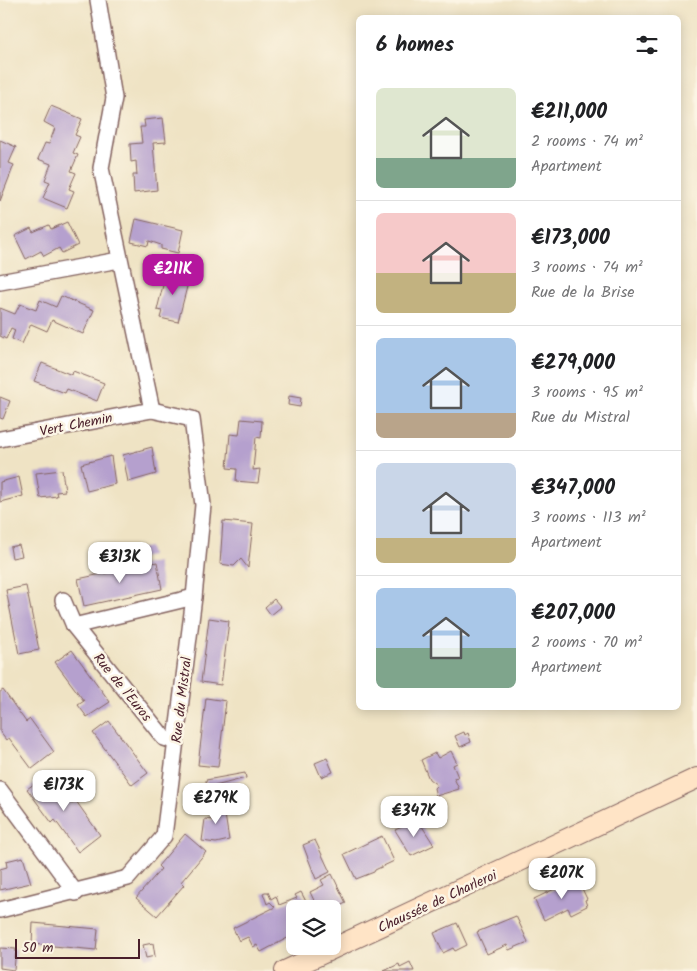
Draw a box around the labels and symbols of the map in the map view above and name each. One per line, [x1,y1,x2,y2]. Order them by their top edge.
pin: €211K [138,254,208,296]
street label: Vert Chemin [38,407,114,443]
pin: €313K [85,542,155,584]
street label: Rue de l'Euros [88,648,157,727]
street label: Rue du Mistral [166,655,198,744]
pin: €173K [29,770,99,812]
pin: €279K [181,782,251,825]
pin: €347K [379,796,449,838]
pin: €207K [527,858,597,900]
street label: Chaussée de Charleroi [374,864,501,939]
scale bar [15,936,140,959]

